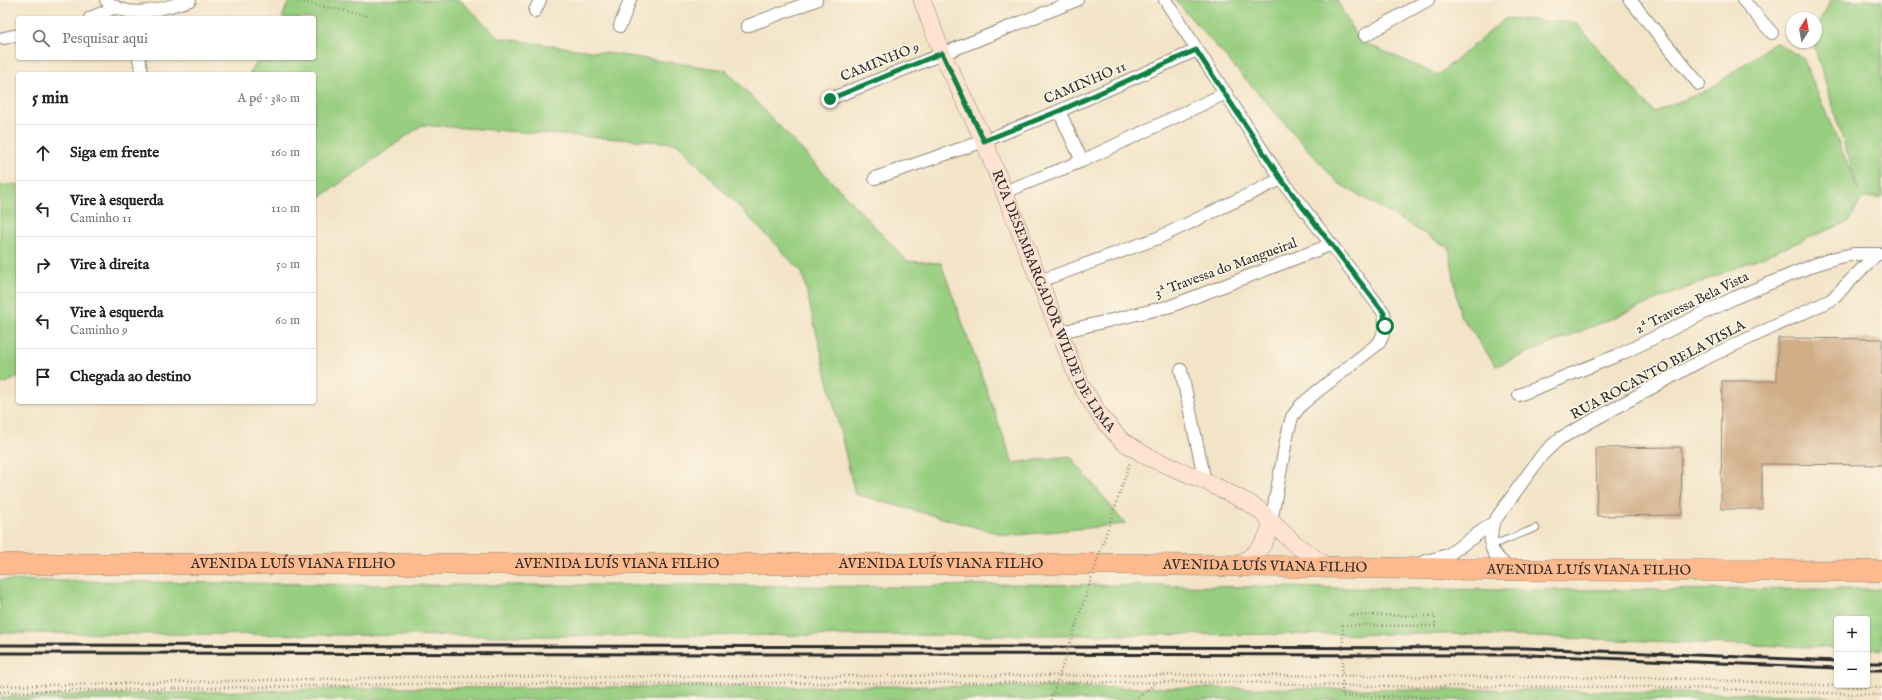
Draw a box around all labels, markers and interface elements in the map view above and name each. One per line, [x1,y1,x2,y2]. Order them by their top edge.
north arrow [1786,12,1822,48]
search box [16,16,316,60]
icon: search [30,27,52,49]
text: Pesquisar aqui [62,29,148,48]
street label: CAMINHO 9 [838,38,922,86]
street label: CAMINHO 11 [1041,58,1129,108]
text: 5 min [32,88,69,109]
text: A pé · 380 m [238,90,300,107]
route end [821,90,839,108]
icon: ahead [32,142,54,164]
text: Siga em frente [70,143,159,162]
text: 160 m [270,144,300,161]
street label: RUA DESEMBARGADOR WILDE DE LIMA [987,167,1120,437]
text: Vire à esquerda [70,191,163,210]
icon: left [32,198,54,220]
text: 110 m [271,200,300,217]
text: Caminho 11 [70,210,132,227]
street label: 3ª Travessa do Mangueiral [1152,234,1300,302]
icon: right [32,254,54,276]
text: Vire à direita [70,255,149,274]
text: 50 m [276,256,300,273]
street label: 2ª Travessa Bela Vista [1632,267,1752,338]
text: Vire à esquerda [70,303,163,322]
icon: left [32,310,54,332]
text: 60 m [275,312,300,329]
street label: RUA ROCANTO BELA VISLA [1568,316,1749,424]
route start [1376,317,1394,335]
text: Caminho 9 [70,322,128,339]
icon: arrive [32,366,54,388]
text: Chegada ao destino [70,367,191,386]
street label: AVENIDA LUÍS VIANA FILHO [190,554,396,573]
street label: AVENIDA LUÍS VIANA FILHO [514,554,720,573]
street label: AVENIDA LUÍS VIANA FILHO [838,554,1044,573]
street label: AVENIDA LUÍS VIANA FILHO [1162,556,1368,577]
street label: AVENIDA LUÍS VIANA FILHO [1486,560,1692,579]
map controls [1834,616,1870,688]
button: + [1834,616,1870,652]
button: − [1834,652,1870,688]

